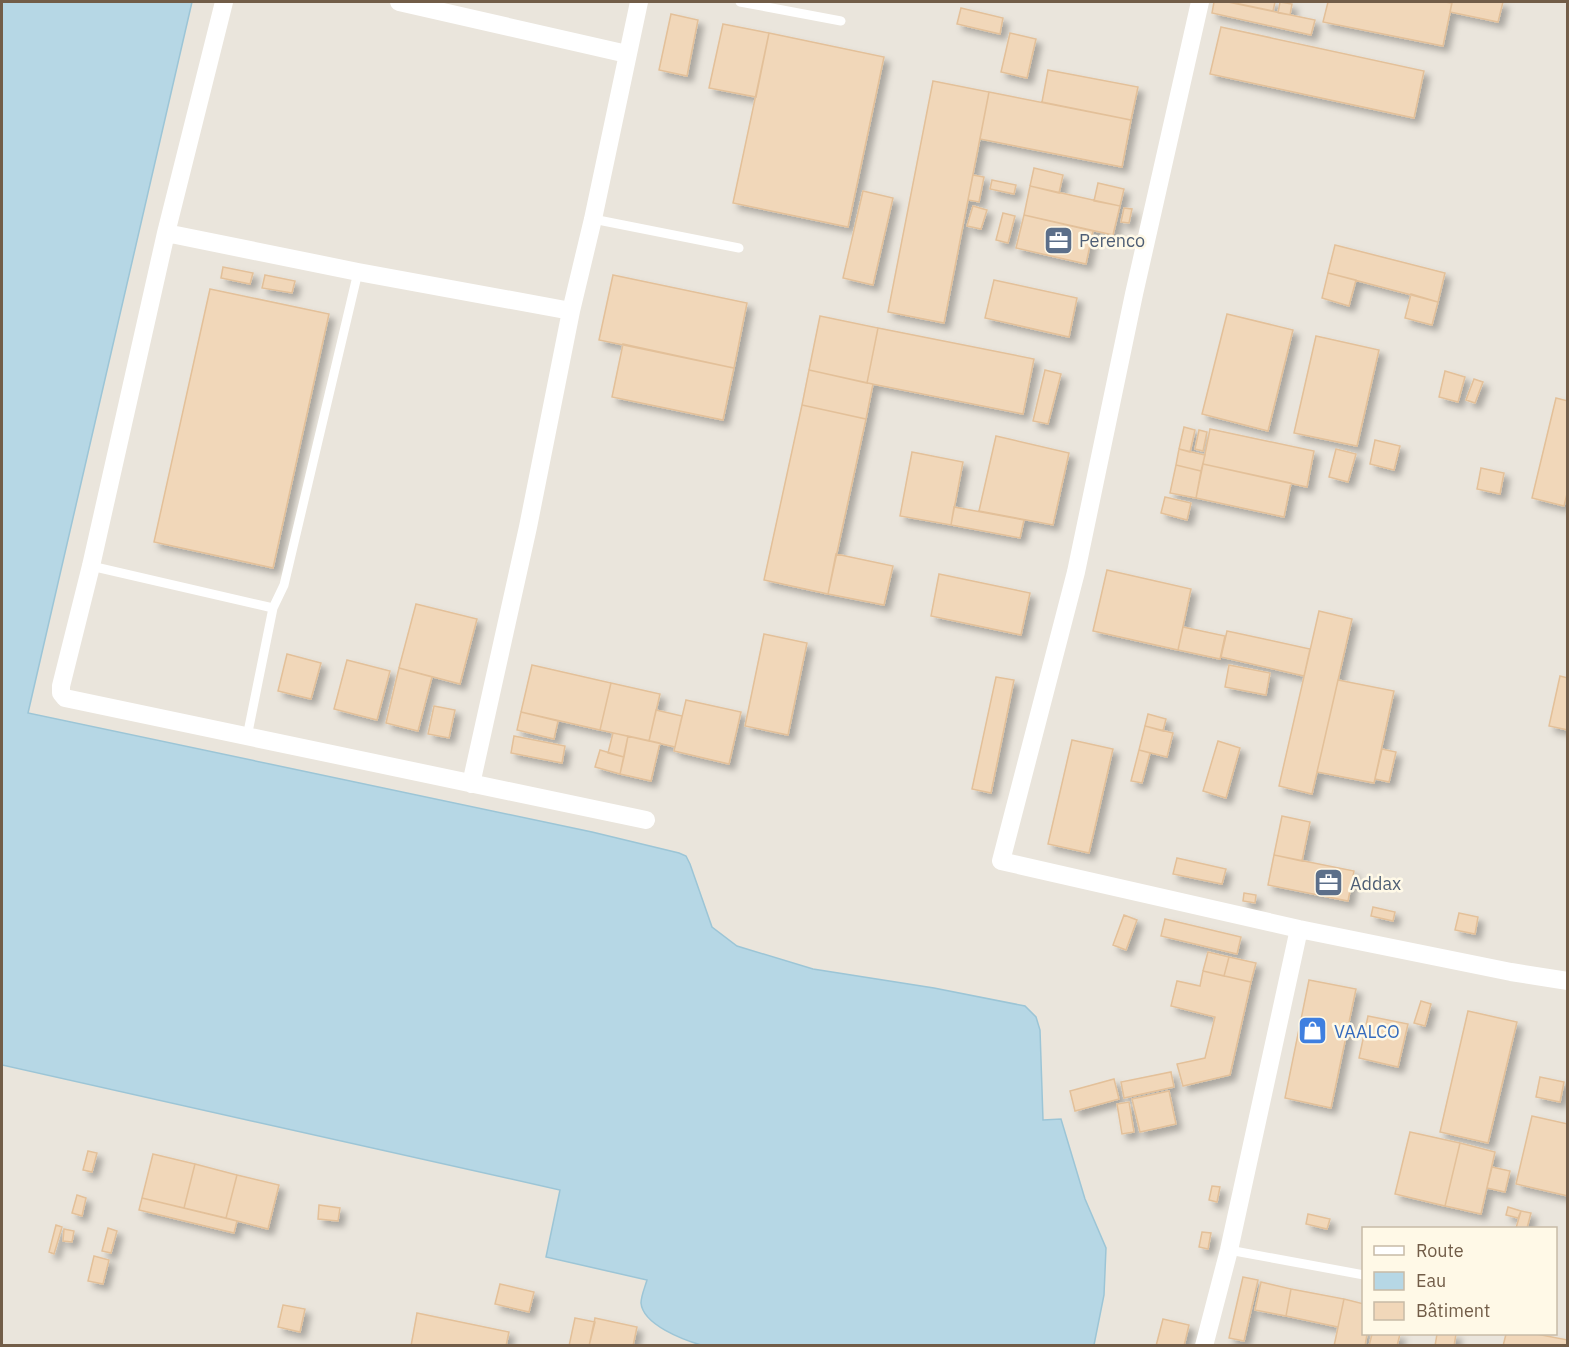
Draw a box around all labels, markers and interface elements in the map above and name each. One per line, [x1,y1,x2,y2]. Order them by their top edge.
office icon: Perenco [1042,224,1074,256]
place label: Perenco [1079,229,1145,252]
office icon: Addax [1313,867,1345,899]
place label: Addax [1350,872,1401,895]
shop icon: VAALCO [1297,1015,1329,1047]
place label: VAALCO [1334,1020,1400,1043]
legend [1362,1227,1557,1335]
text: Route [1416,1239,1464,1262]
text: Eau [1416,1269,1446,1292]
text: Bâtiment [1416,1299,1490,1322]

